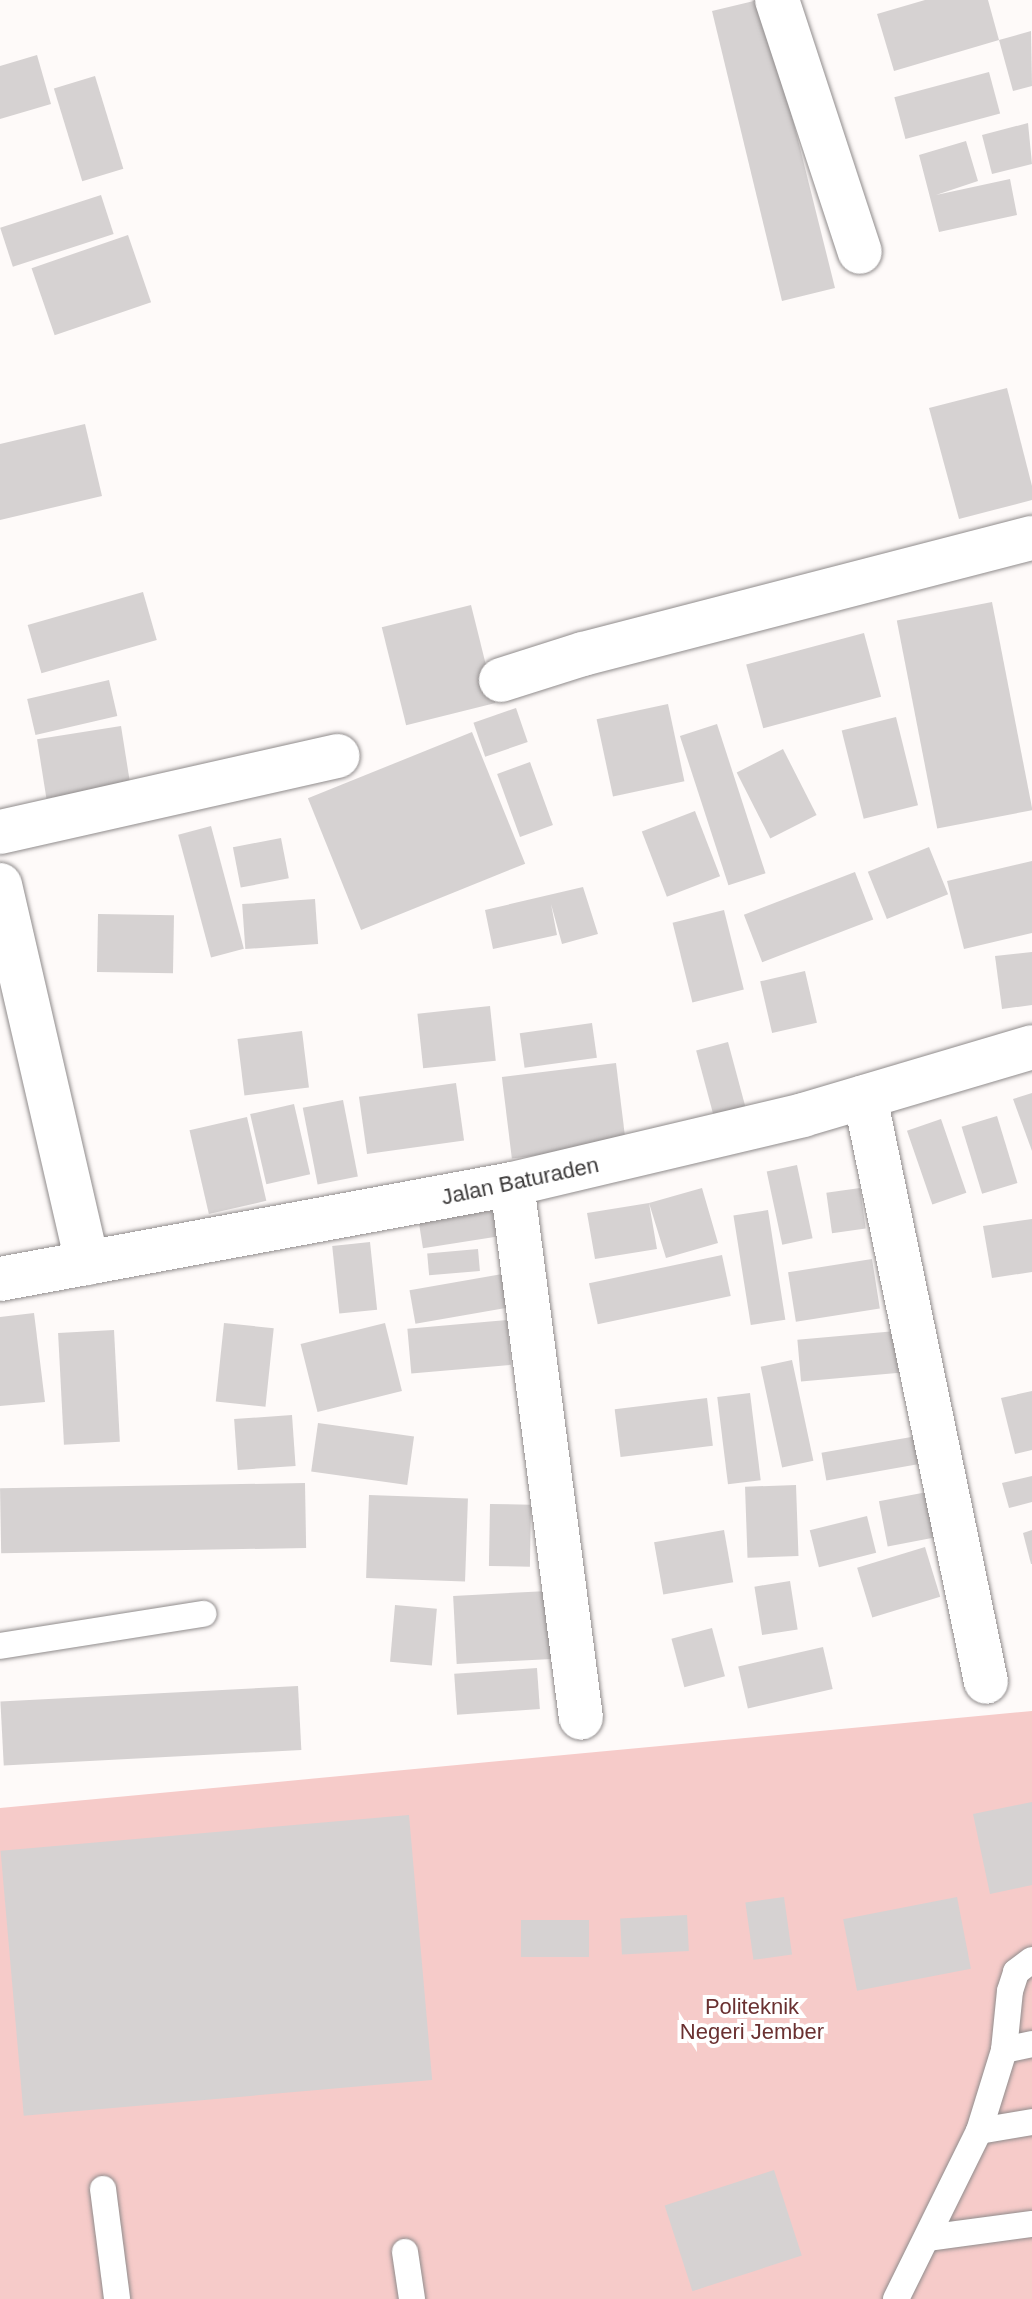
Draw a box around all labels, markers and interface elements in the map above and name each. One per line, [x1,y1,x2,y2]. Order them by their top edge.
street label: Jalan Baturaden [439,1151,601,1211]
park label: Politeknik Negeri Jember [680,1993,824,2044]

